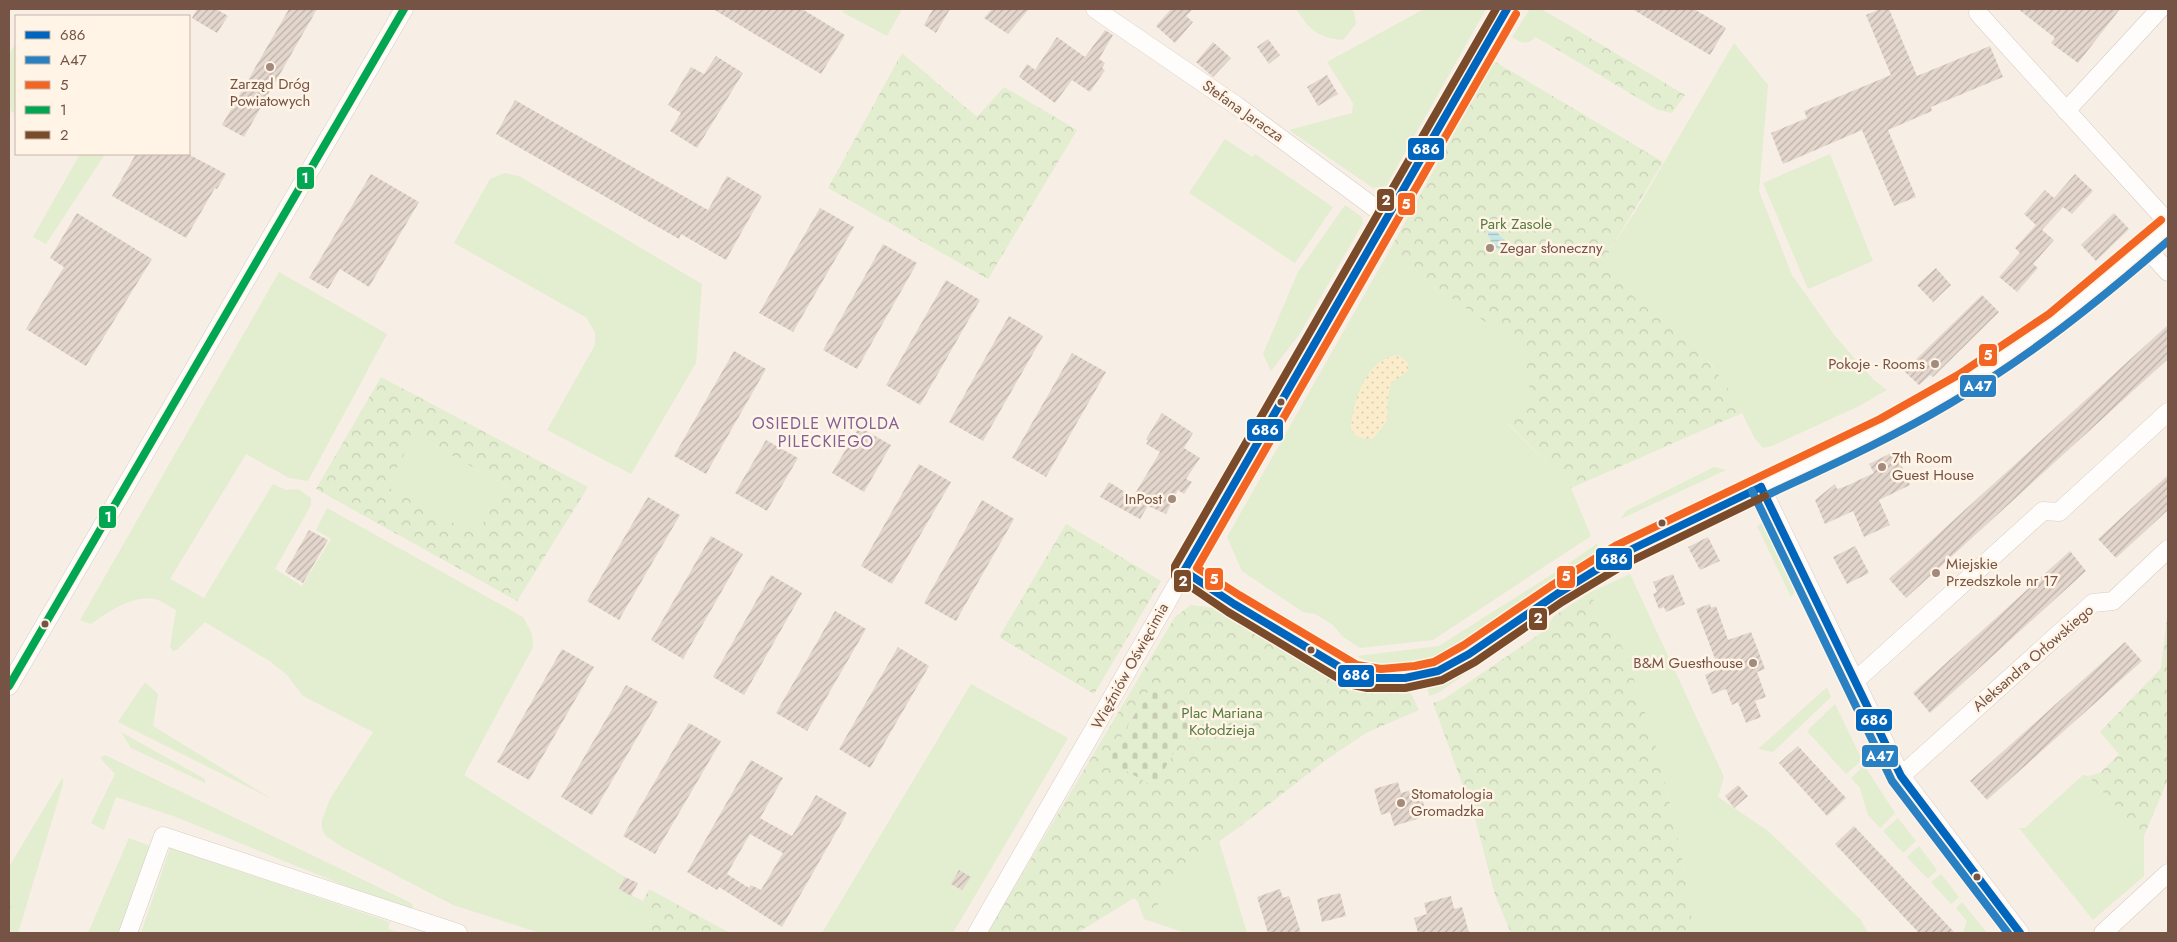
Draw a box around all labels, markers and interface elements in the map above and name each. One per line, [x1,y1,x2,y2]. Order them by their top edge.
legend [15,15,190,155]
text: 686 [60,24,85,46]
text: A47 [60,49,87,71]
marker: Zarząd Dróg Powiatowych [264,61,276,73]
place label: Zarząd Dróg Powiatowych [230,73,310,112]
text: 5 [60,74,68,96]
street label: Stefana Jaracza [1198,75,1288,147]
text: 1 [60,99,67,121]
text: 2 [60,124,69,146]
line badge: 686 [1407,137,1445,161]
text: 686 [1412,139,1440,159]
line badge: 1 [296,166,315,190]
text: 1 [301,168,309,188]
line badge: 2 [1376,188,1395,212]
text: 2 [1381,190,1391,210]
line badge: 5 [1397,192,1416,216]
text: 5 [1401,194,1411,214]
park label: Park Zasole [1480,213,1552,235]
place label: Zegar słoneczny [1500,237,1603,259]
marker: Zegar słoneczny [1484,242,1496,254]
line badge: 5 [1978,343,1998,367]
text: 5 [1983,345,1993,365]
place label: Pokoje - Rooms [1828,353,1925,375]
marker: Pokoje - Rooms [1929,358,1941,370]
line badge: A47 [1959,374,1997,398]
text: A47 [1963,376,1993,396]
unlabelled marker [1276,397,1286,407]
district label: OSIEDLE WITOLDA PILECKIEGO [752,412,900,453]
line badge: 686 [1246,418,1284,442]
text: 686 [1251,420,1279,440]
place label: 7th Room Guest House [1892,447,1974,486]
marker: 7th Room Guest House [1876,461,1888,473]
place label: InPost [1125,488,1162,510]
marker: InPost [1166,493,1178,505]
line badge: 1 [98,505,117,529]
text: 1 [104,507,112,527]
unlabelled marker [1657,518,1667,528]
line badge: 686 [1595,547,1633,571]
text: 686 [1600,549,1628,569]
place label: Miejskie Przedszkole nr 17 [1946,553,2058,592]
line badge: 5 [1556,565,1576,589]
text: 5 [1561,566,1571,586]
line badge: 5 [1204,567,1224,591]
marker: Miejskie Przedszkole nr 17 [1930,567,1942,579]
line badge: 2 [1173,569,1192,593]
text: 5 [1209,569,1219,589]
text: 2 [1178,571,1188,591]
street label: Więźniów Oświęcimia [1086,599,1174,733]
street label: Aleksandra Orłowskiego [1968,599,2098,717]
line badge: 2 [1528,607,1548,631]
text: 2 [1533,608,1543,628]
unlabelled marker [40,619,50,629]
unlabelled marker [1306,645,1316,655]
place label: B&M Guesthouse [1633,652,1743,674]
marker: B&M Guesthouse [1747,657,1759,669]
line badge: 686 [1337,664,1375,688]
text: 686 [1342,665,1370,685]
park label: Plac Mariana Kołodzieja [1181,702,1263,741]
line badge: 686 [1855,708,1893,732]
text: 686 [1860,710,1888,730]
line badge: A47 [1861,744,1899,768]
text: A47 [1865,746,1895,766]
place label: Stomatologia Gromadzka [1411,783,1493,822]
marker: Stomatologia Gromadzka [1395,797,1407,809]
unlabelled marker [1972,872,1982,882]

